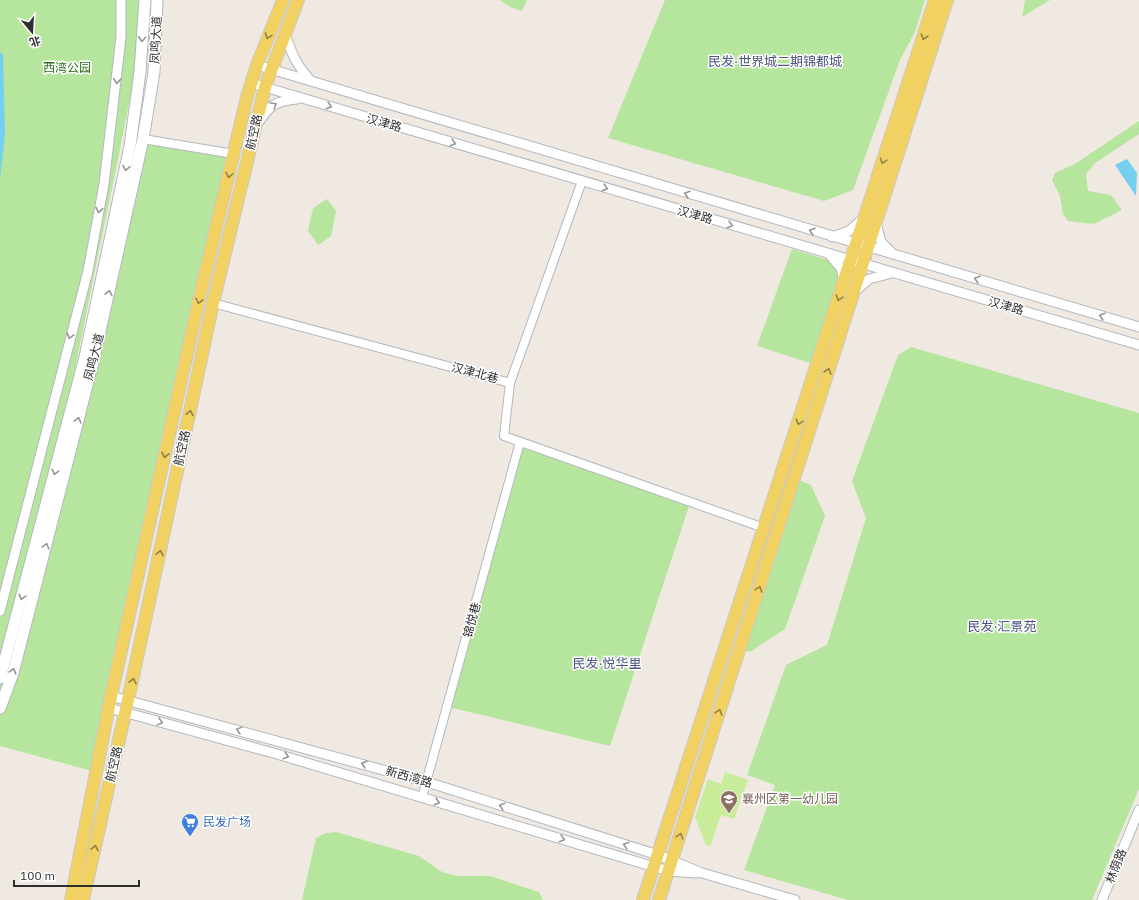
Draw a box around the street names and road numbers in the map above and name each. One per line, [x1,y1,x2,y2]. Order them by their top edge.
street label: 凤鸣大道 [147,16,164,64]
street label: 汉津路 [365,110,404,135]
street label: 航空路 [242,113,265,151]
street label: 汉津路 [676,202,715,227]
street label: 汉津路 [987,293,1026,318]
street label: 凤鸣大道 [80,332,107,382]
street label: 汉津北巷 [450,359,500,386]
street label: 航空路 [170,429,193,467]
street label: 锦悦巷 [460,601,483,639]
street label: 航空路 [102,745,125,783]
street label: 新西湾路 [384,763,434,790]
street label: 林荫路 [1102,846,1129,885]

